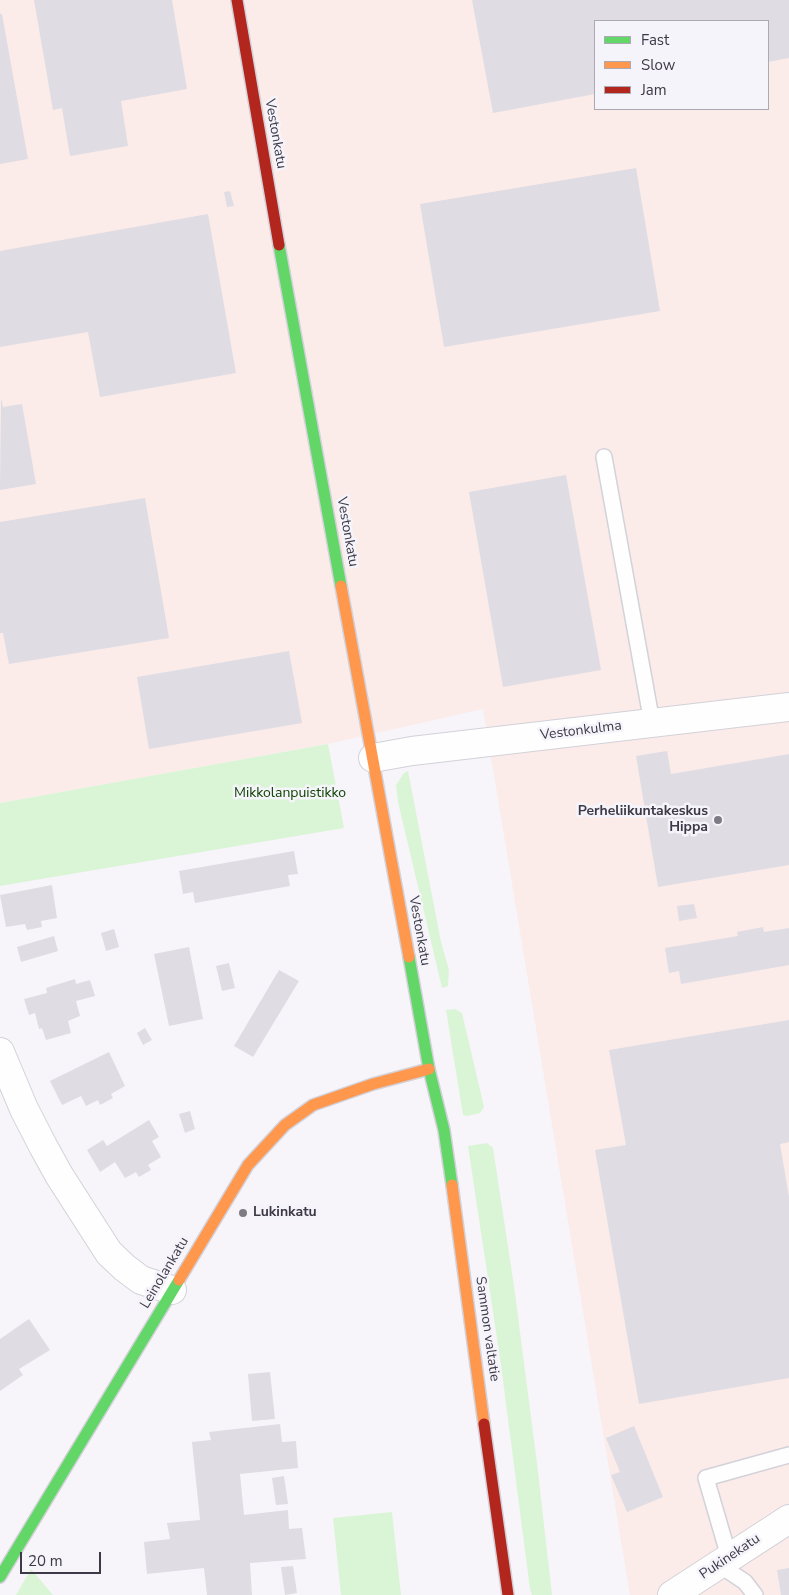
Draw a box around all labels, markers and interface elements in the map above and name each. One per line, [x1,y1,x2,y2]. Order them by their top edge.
legend [594,20,769,110]
text: Fast [641,30,669,50]
text: Slow [641,55,675,75]
text: Jam [641,80,667,100]
street label: Vestonkatu [261,98,289,170]
street label: Vestonkatu [333,496,361,568]
street label: Vestonkulma [539,718,623,744]
park label: Mikkolanpuistikko [234,786,346,802]
place label: Perheliikuntakeskus Hippa [578,804,708,836]
marker: Perheliikuntakeskus Hippa [712,814,724,826]
street label: Vestonkatu [405,895,433,967]
place label: Lukinkatu [253,1205,317,1221]
marker: Lukinkatu [237,1207,249,1219]
street label: Leinolankatu [137,1234,193,1312]
street label: Sammon valtatie [471,1275,503,1383]
street label: Pukinekatu [697,1531,763,1583]
scale bar [22,1542,104,1574]
text: 20 m [28,1551,63,1571]

